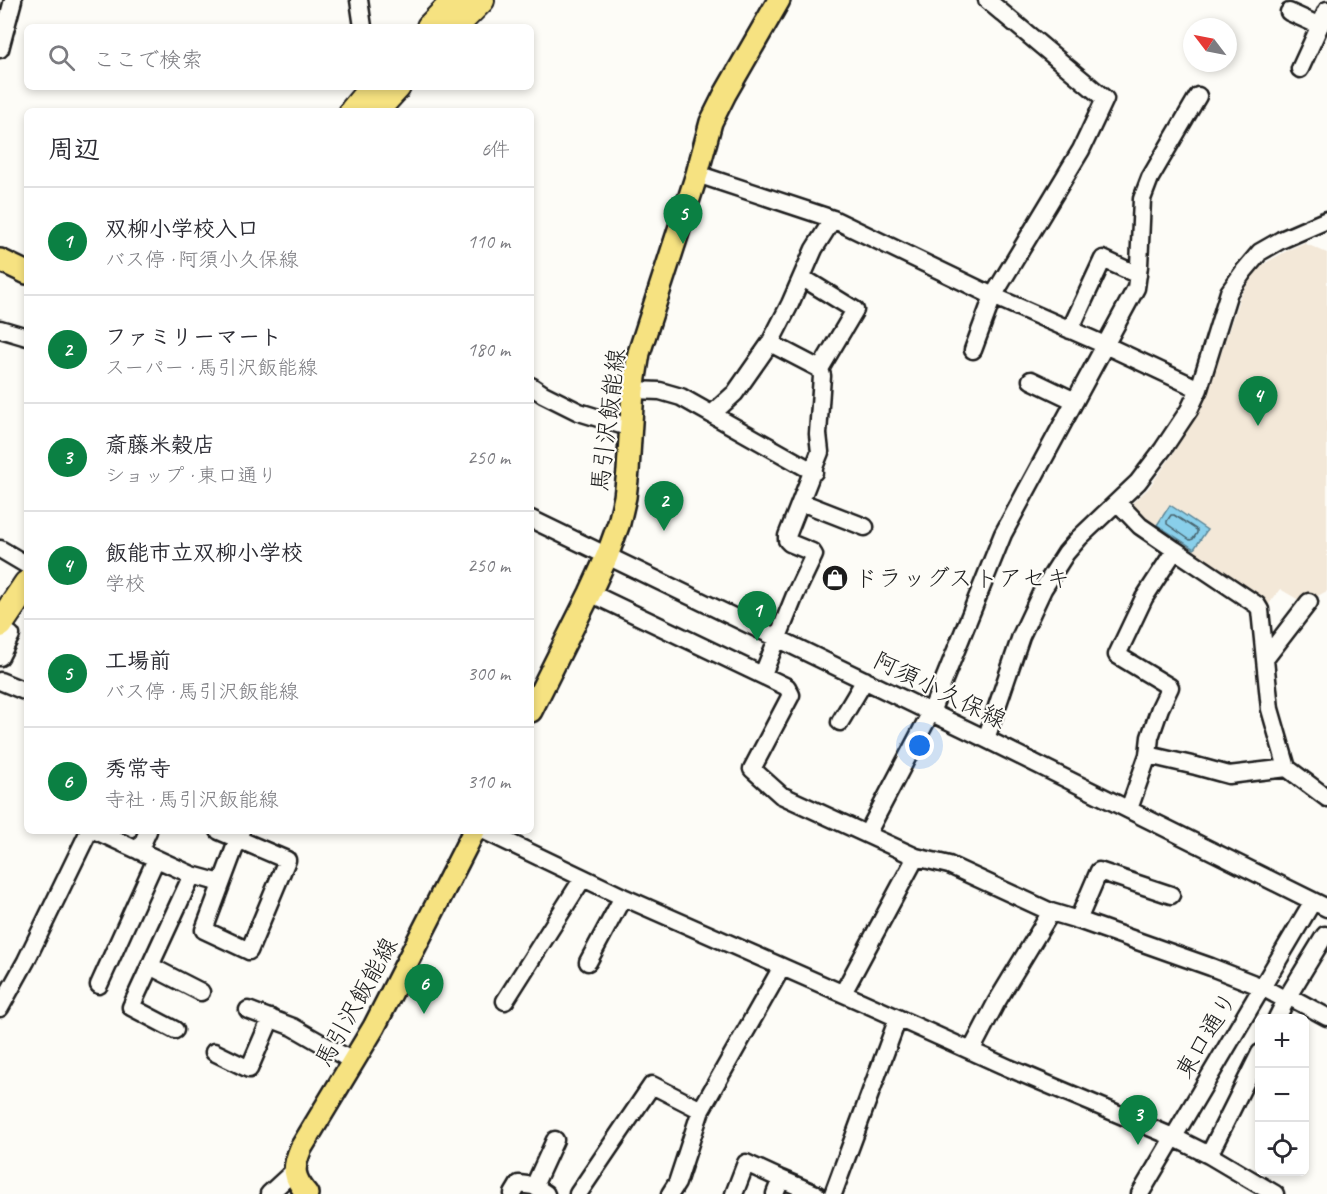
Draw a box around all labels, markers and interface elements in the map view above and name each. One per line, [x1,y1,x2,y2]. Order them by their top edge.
north arrow [1183,18,1237,72]
search box [24,24,534,90]
icon: search [45,41,78,74]
text: ここで検索 [93,46,203,74]
text: 周辺 [48,133,100,166]
text: 6件 [481,137,510,162]
pin: 5 [664,194,702,244]
text: 双柳小学校入口 [105,215,259,243]
text: 1 [63,229,72,254]
text: 110 m [467,229,510,254]
text: バス停 · 阿須小久保線 [105,247,298,272]
text: ファミリーマート [105,323,282,351]
text: 2 [63,337,72,362]
text: 180 m [467,337,510,362]
street label: 馬引沢飯能線 [584,347,632,493]
text: スーパー · 馬引沢飯能線 [105,355,318,380]
pin: 4 [1238,376,1278,426]
text: 斎藤米穀店 [105,431,215,459]
text: 3 [63,445,72,470]
text: 250 m [467,445,510,470]
text: ショップ · 東口通り [105,463,278,488]
pin: 2 [644,482,684,531]
text: 飯能市立双柳小学校 [105,539,303,567]
text: 4 [63,553,72,578]
text: 250 m [467,553,510,578]
shop icon: ドラッグストアセキ [820,563,850,593]
place label: ドラッグストアセキ [854,563,1070,593]
text: 学校 [105,571,145,596]
pin: 1 [738,592,777,641]
street label: 阿須小久保線 [869,645,1011,735]
text: 工場前 [105,647,171,675]
text: 5 [63,661,72,686]
text: 300 m [467,661,510,686]
text: バス停 · 馬引沢飯能線 [105,679,298,704]
your location [905,731,934,760]
text: 秀常寺 [105,755,171,783]
text: 6 [63,769,72,794]
text: 310 m [467,769,510,794]
text: 寺社 · 馬引沢飯能線 [105,787,278,812]
street label: 馬引沢飯能線 [308,932,404,1072]
pin: 6 [404,964,444,1014]
street label: 東口通り [1168,986,1244,1084]
map controls [1255,1014,1309,1176]
button: + [1255,1014,1309,1068]
button: − [1255,1068,1309,1122]
pin: 3 [1118,1096,1158,1145]
button: locate [1255,1122,1309,1176]

